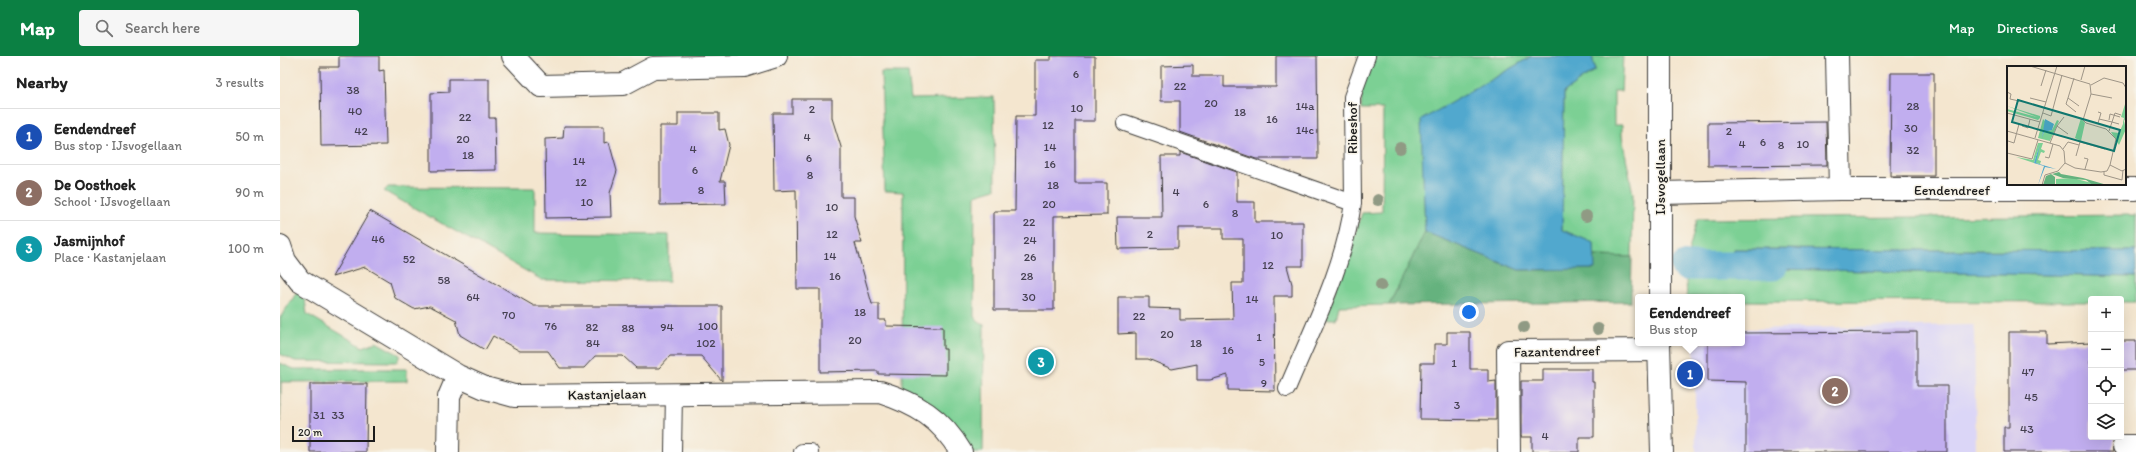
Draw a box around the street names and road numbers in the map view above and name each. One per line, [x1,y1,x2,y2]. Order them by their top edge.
street label: Ribeshof [1344,101,1361,154]
street label: IJsvogellaan [1652,139,1669,215]
street label: Eendendreef [1914,182,1991,199]
street label: Fazantendreef [1514,342,1601,361]
street label: Kastanjelaan [567,385,647,404]

